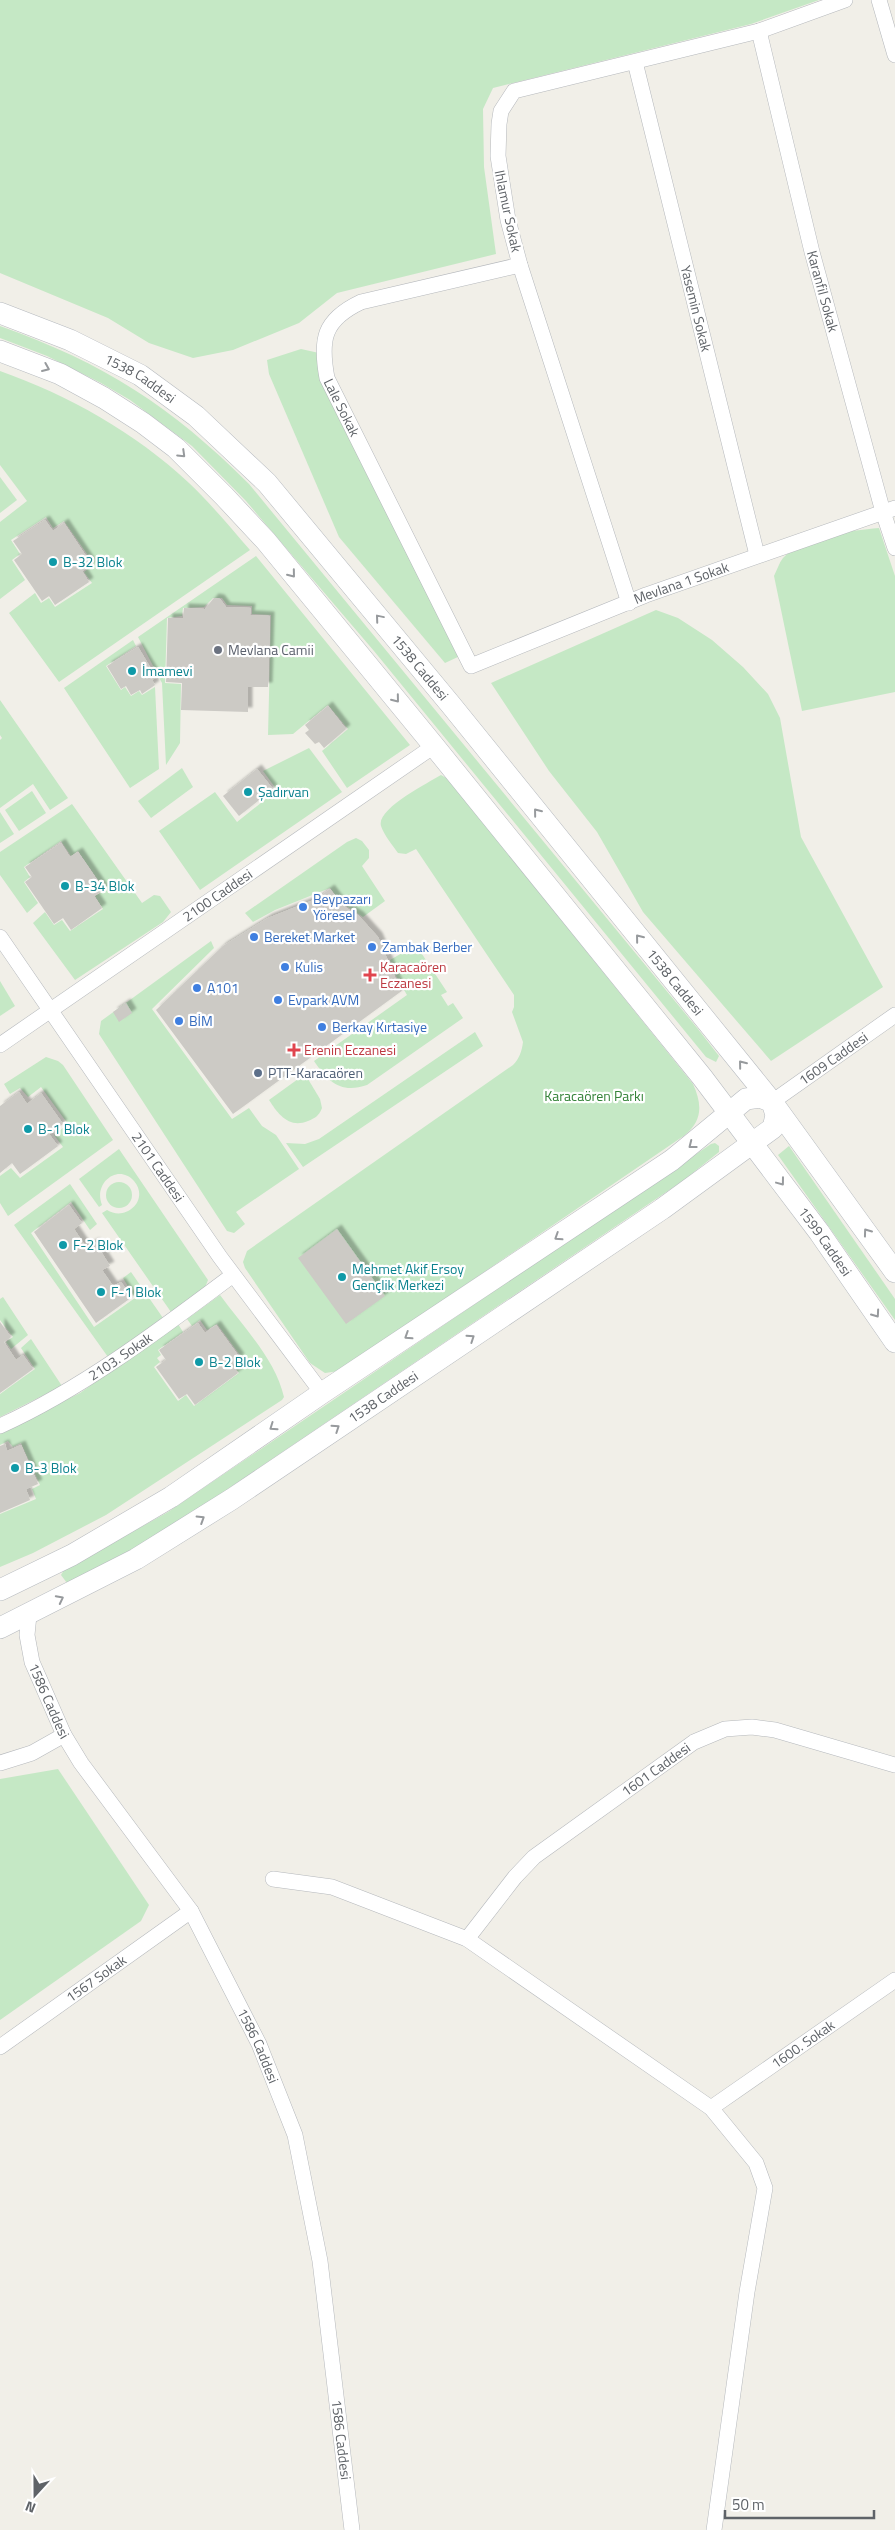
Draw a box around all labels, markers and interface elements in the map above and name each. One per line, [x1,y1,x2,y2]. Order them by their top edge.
street label: Ihlamur Sokak [490,168,528,254]
street label: Karanfil Sokak [802,248,844,335]
street label: Yasemin Sokak [676,263,717,354]
street label: 1538 Caddesi [101,348,180,408]
one-way arrow [41,362,50,373]
street label: Lale Sokak [319,375,366,440]
one-way arrow [177,449,186,458]
place label: B-32 Blok [63,551,123,572]
marker: B-32 Blok [47,556,59,568]
street label: Mevlana 1 Sokak [630,556,732,609]
one-way arrow [287,568,295,577]
one-way arrow [376,615,385,624]
street label: 1538 Caddesi [387,629,454,705]
place label: Mevlana Camii [228,639,314,660]
marker: Mevlana Camii [212,644,224,656]
place label: İmamevi [142,660,193,681]
marker: İmamevi [126,665,138,677]
one-way arrow [390,694,399,703]
place label: Şadırvan [258,781,309,802]
marker: Şadırvan [242,786,254,798]
one-way arrow [535,809,543,818]
street label: 2100 Caddesi [178,863,256,926]
place label: B-34 Blok [75,875,135,896]
marker: B-34 Blok [59,880,71,892]
place label: Beypazarı Yöresel [313,888,371,925]
marker: Beypazarı Yöresel [297,901,309,913]
place label: Bereket Market [264,926,355,947]
marker: Bereket Market [248,931,260,943]
one-way arrow [637,935,645,944]
place label: Zambak Berber [382,936,472,957]
marker: Zambak Berber [366,941,378,953]
street label: 1538 Caddesi [642,944,709,1020]
place label: Kulis [295,956,323,977]
place label: Karacaören Eczanesi [380,956,447,993]
marker: Kulis [279,961,291,973]
marker: Karacaören Eczanesi [364,969,376,981]
place label: A101 [207,977,239,998]
marker: A101 [191,982,203,994]
place label: Evpark AVM [288,989,359,1010]
marker: Evpark AVM [272,994,284,1006]
place label: BİM [189,1010,213,1031]
marker: BİM [173,1015,185,1027]
place label: Berkay Kırtasiye [332,1016,427,1037]
marker: Berkay Kırtasiye [316,1021,328,1033]
street label: 1609 Caddesi [794,1026,872,1090]
place label: Erenin Eczanesi [304,1039,396,1060]
marker: Erenin Eczanesi [288,1044,300,1056]
one-way arrow [738,1061,747,1070]
place label: PTT-Karacaören [268,1062,363,1083]
marker: PTT-Karacaören [252,1067,264,1079]
park label: Karacaören Parkı [544,1085,644,1106]
place label: B-1 Blok [38,1118,90,1139]
marker: B-1 Blok [22,1123,34,1135]
street label: 2101 Caddesi [127,1127,190,1206]
one-way arrow [688,1139,698,1148]
one-way arrow [776,1176,784,1185]
street label: 1599 Caddesi [794,1202,857,1280]
one-way arrow [864,1228,873,1238]
one-way arrow [555,1231,564,1241]
place label: F-2 Blok [73,1234,124,1255]
marker: F-2 Blok [57,1239,69,1251]
place label: Mehmet Akif Ersoy Gençlik Merkezi [352,1258,464,1295]
marker: Mehmet Akif Ersoy Gençlik Merkezi [336,1271,348,1283]
place label: F-1 Blok [111,1281,162,1302]
marker: F-1 Blok [95,1286,107,1298]
one-way arrow [870,1309,879,1318]
street label: 2103. Sokak [84,1327,156,1385]
one-way arrow [404,1330,413,1340]
one-way arrow [465,1335,474,1344]
place label: B-2 Blok [209,1351,261,1372]
marker: B-2 Blok [193,1356,205,1368]
street label: 1538 Caddesi [343,1365,422,1428]
one-way arrow [269,1421,279,1430]
one-way arrow [330,1425,340,1434]
place label: B-3 Blok [25,1457,77,1478]
marker: B-3 Blok [9,1462,21,1474]
one-way arrow [195,1516,204,1525]
one-way arrow [55,1595,64,1606]
street label: 1586 Caddesi [24,1660,75,1743]
street label: 1601 Caddesi [617,1737,694,1801]
street label: 1567 Sokak [61,1949,131,2007]
street label: 1586 Caddesi [232,2004,284,2086]
street label: 1600. Sokak [767,2014,839,2073]
street label: 1586 Caddesi [327,2398,357,2481]
north arrow [10,2470,60,2520]
scale bar [725,2488,874,2520]
text: 50 m [732,2493,765,2516]
text: N [22,2496,38,2519]

